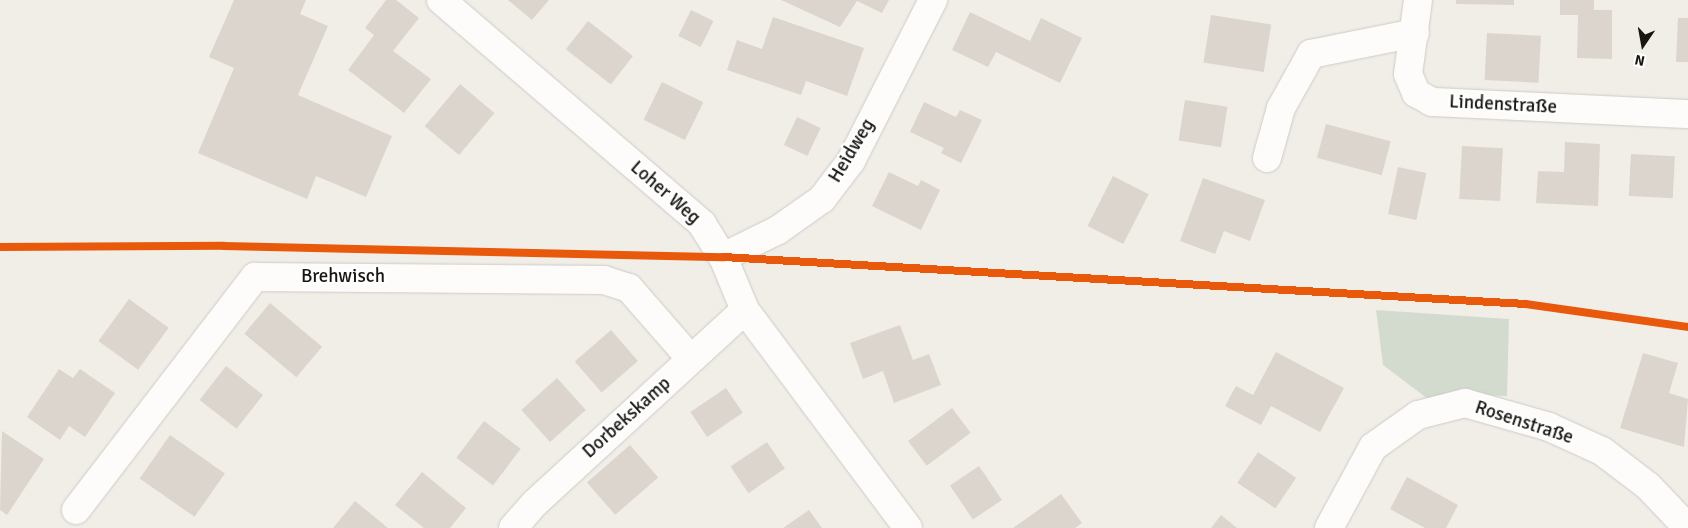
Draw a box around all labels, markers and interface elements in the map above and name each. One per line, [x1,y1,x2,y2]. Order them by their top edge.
north arrow [1618,20,1668,70]
text: N [1633,51,1646,69]
street label: Lindenstraße [1449,91,1557,119]
street label: Heidweg [824,115,880,187]
street label: Loher Weg [625,156,705,230]
street label: Brehwisch [301,266,385,288]
street label: Dorbekskamp [578,372,676,464]
street label: Rosenstraße [1472,396,1576,450]

